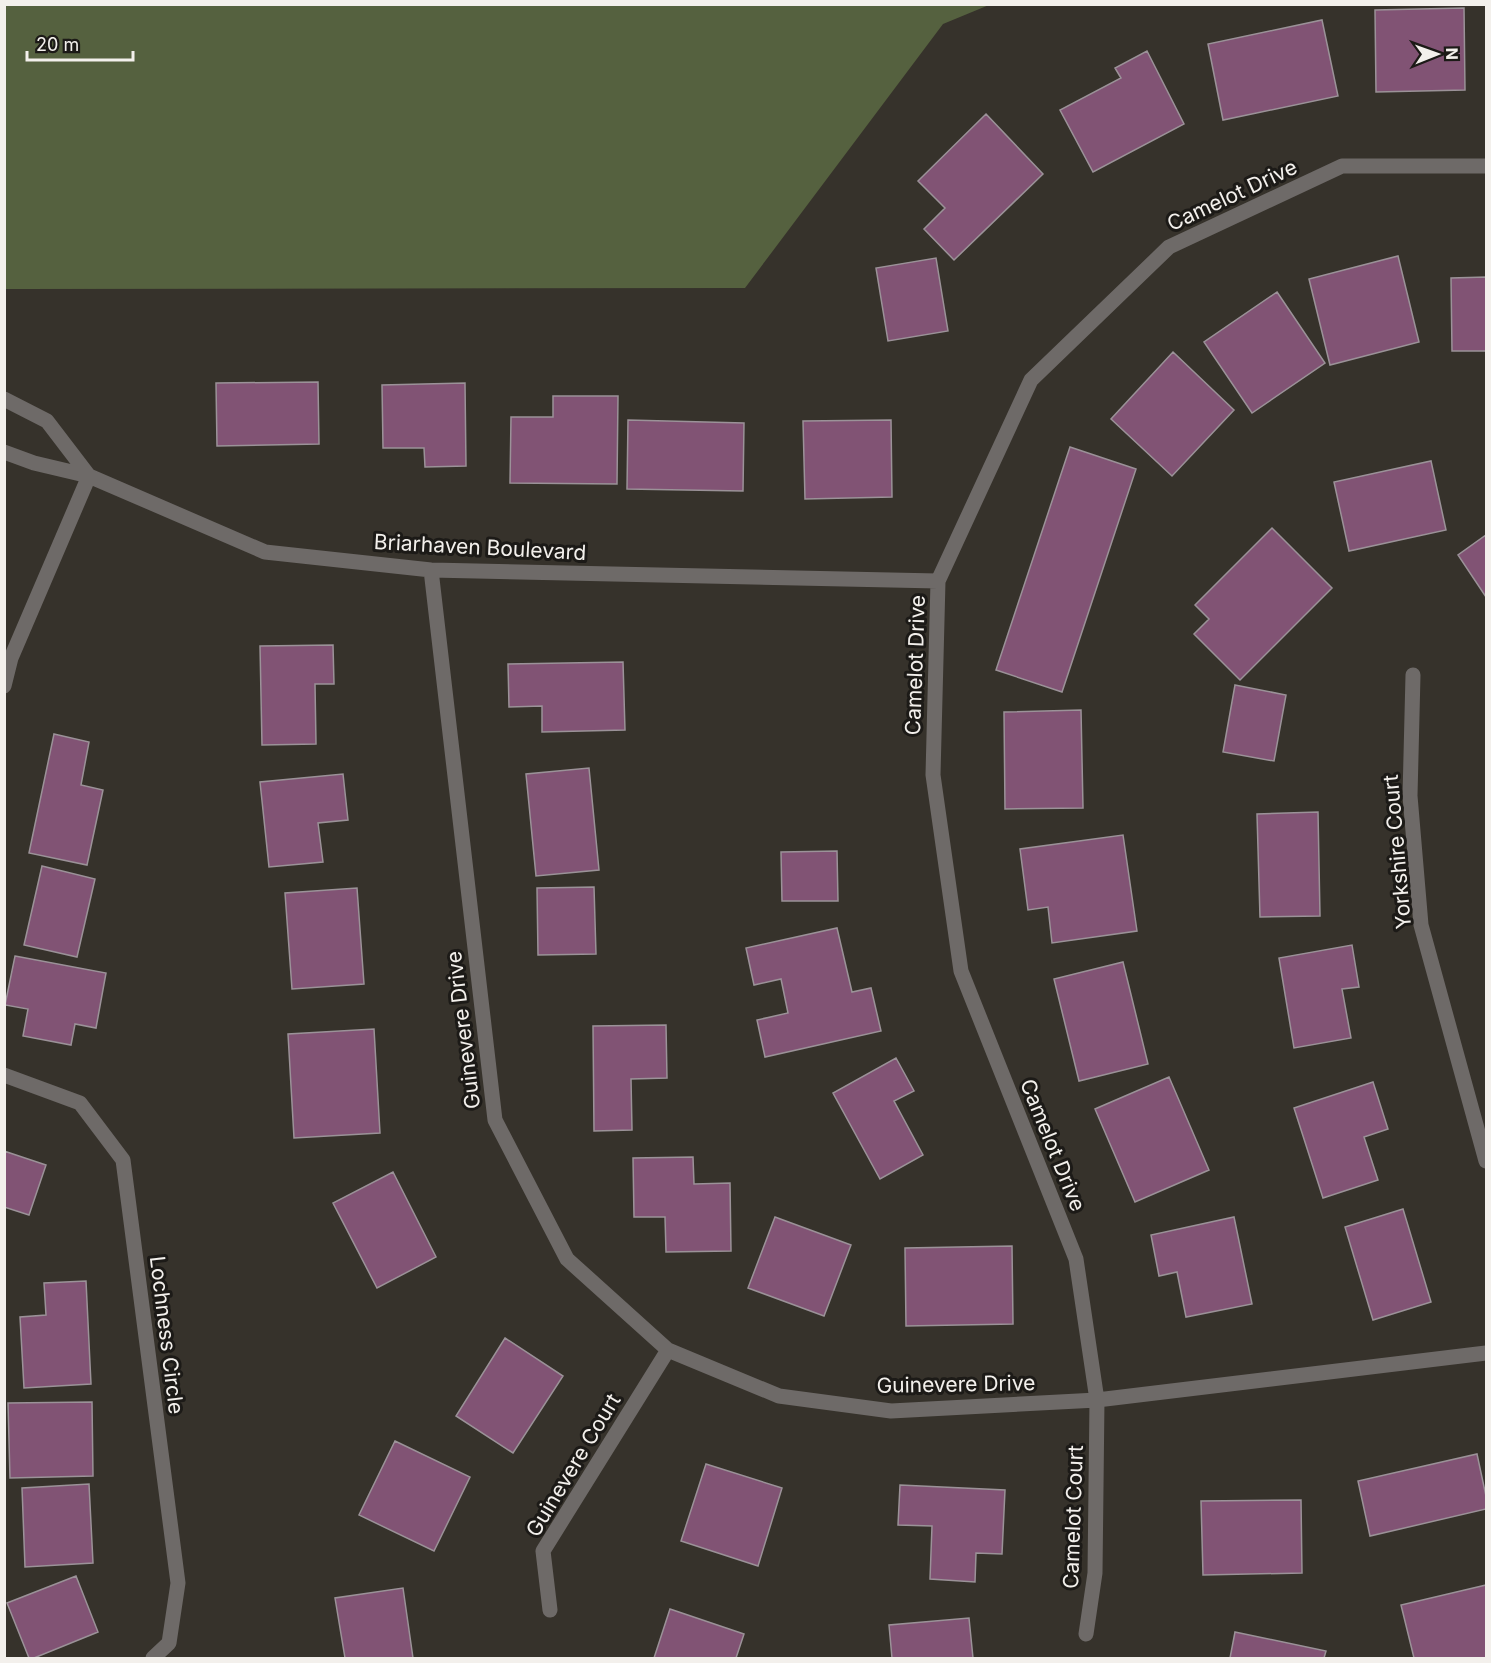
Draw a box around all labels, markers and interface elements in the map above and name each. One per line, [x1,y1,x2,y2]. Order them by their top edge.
scale bar [27,24,134,62]
north arrow [1407,24,1467,84]
text: 20 m [36,34,79,55]
text: N [1442,47,1462,60]
street label: Camelot Drive [1163,154,1301,236]
street label: Briarhaven Boulevard [373,529,587,565]
street label: Camelot Drive [900,594,930,736]
street label: Yorkshire Court [1378,774,1416,930]
street label: Guinevere Drive [441,950,485,1110]
street label: Camelot Drive [1015,1075,1091,1215]
street label: Lochness Circle [145,1255,189,1415]
street label: Guinevere Drive [876,1370,1036,1398]
street label: Guinevere Court [521,1389,626,1541]
street label: Camelot Court [1058,1445,1088,1589]

